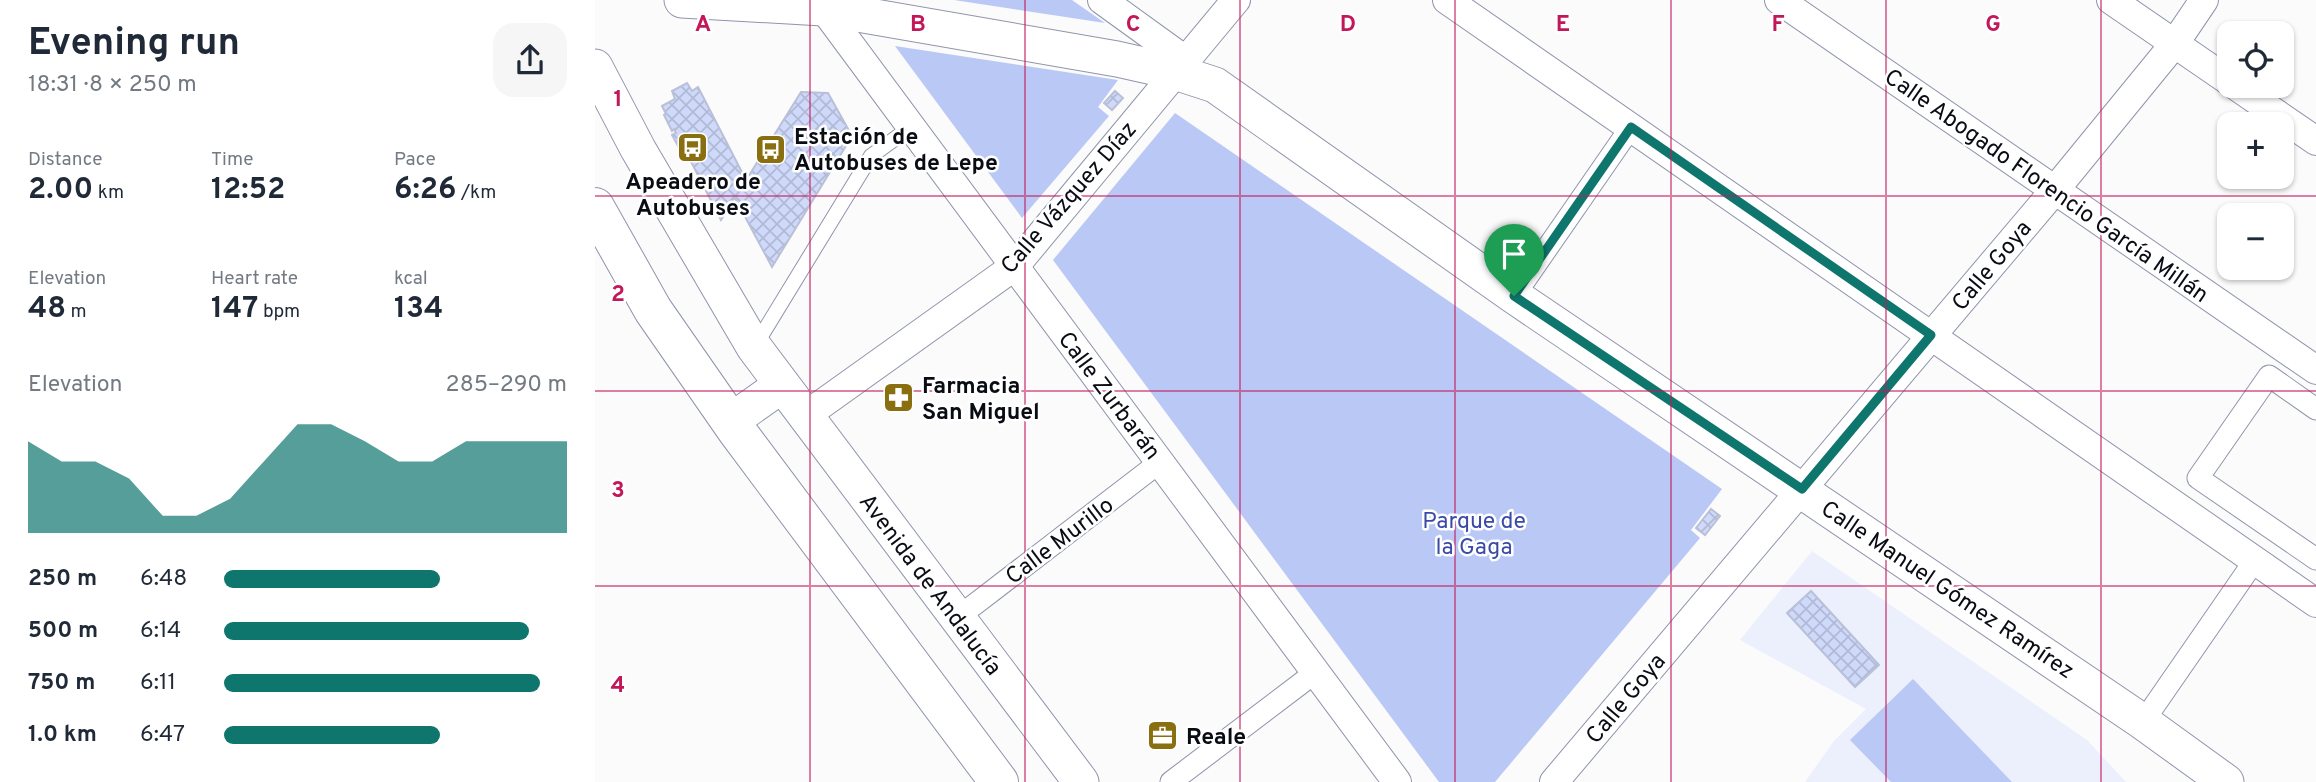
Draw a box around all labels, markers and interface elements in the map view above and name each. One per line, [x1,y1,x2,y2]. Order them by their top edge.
text: A [695,11,711,40]
text: B [910,11,926,40]
text: C [1126,11,1140,40]
text: D [1340,11,1356,40]
text: E [1556,11,1570,40]
text: F [1771,11,1785,40]
text: G [1985,11,2001,40]
text: Evening run [28,20,240,69]
map controls [2217,21,2294,280]
button: locate [2217,21,2294,98]
button: share [493,23,567,97]
street label: Calle Abogado Florencio García Millán [1878,64,2213,311]
text: 18:31 · 8 × 250 m [28,71,197,100]
text: 1 [613,86,623,115]
button: + [2217,112,2294,189]
street label: Calle Vázquez Díaz [996,116,1144,281]
place label: Estación de Autobuses de Lepe [794,124,998,179]
bus stop icon: Apeadero de Autobuses [676,130,710,164]
bus stop icon: Estación de Autobuses de Lepe [754,132,788,166]
text: Distance [28,148,103,172]
text: Time [211,148,254,172]
text: Pace [394,148,436,172]
place label: Apeadero de Autobuses [625,169,761,224]
text: 2.00 [28,172,93,209]
text: 12:52 [211,172,285,209]
text: 6:26 [394,172,457,209]
text: km [93,181,124,205]
text: /km [457,181,496,205]
button: − [2217,203,2294,280]
street label: Calle Goya [1947,215,2039,318]
pin [1484,224,1544,296]
icon: arrive [1495,235,1533,273]
text: Elevation [28,267,106,291]
text: Heart rate [211,267,298,291]
text: kcal [394,267,428,291]
text: 2 [611,281,625,310]
text: 48 [28,291,66,328]
text: 147 [211,291,258,328]
text: 134 [394,291,443,328]
text: m [66,300,87,324]
text: bpm [258,300,300,324]
street label: Calle Zurbarán [1050,327,1166,466]
text: Elevation [28,371,123,400]
text: 285–290 m [446,371,567,400]
place label: Farmacia San Miguel [922,373,1040,428]
pharmacy icon: Farmacia San Miguel [882,381,916,415]
text: 3 [611,477,625,506]
street label: Avenida de Andalucía [851,489,1007,682]
street label: Calle Murillo [1001,492,1120,592]
street label: Calle Manuel Gómez Ramírez [1814,495,2079,687]
park label: Parque de la Gaga [1422,508,1526,563]
text: 250 m [28,565,97,594]
text: 6:48 [140,565,187,594]
text: 500 m [28,617,98,646]
text: 6:14 [140,617,181,646]
street label: Calle Goya [1581,648,1673,751]
text: 750 m [28,669,95,698]
text: 6:11 [140,669,176,698]
text: 4 [611,672,625,701]
office icon: Reale [1146,719,1180,753]
text: 1.0 km [28,721,97,750]
text: 6:47 [140,721,185,750]
place label: Reale [1186,724,1246,753]

